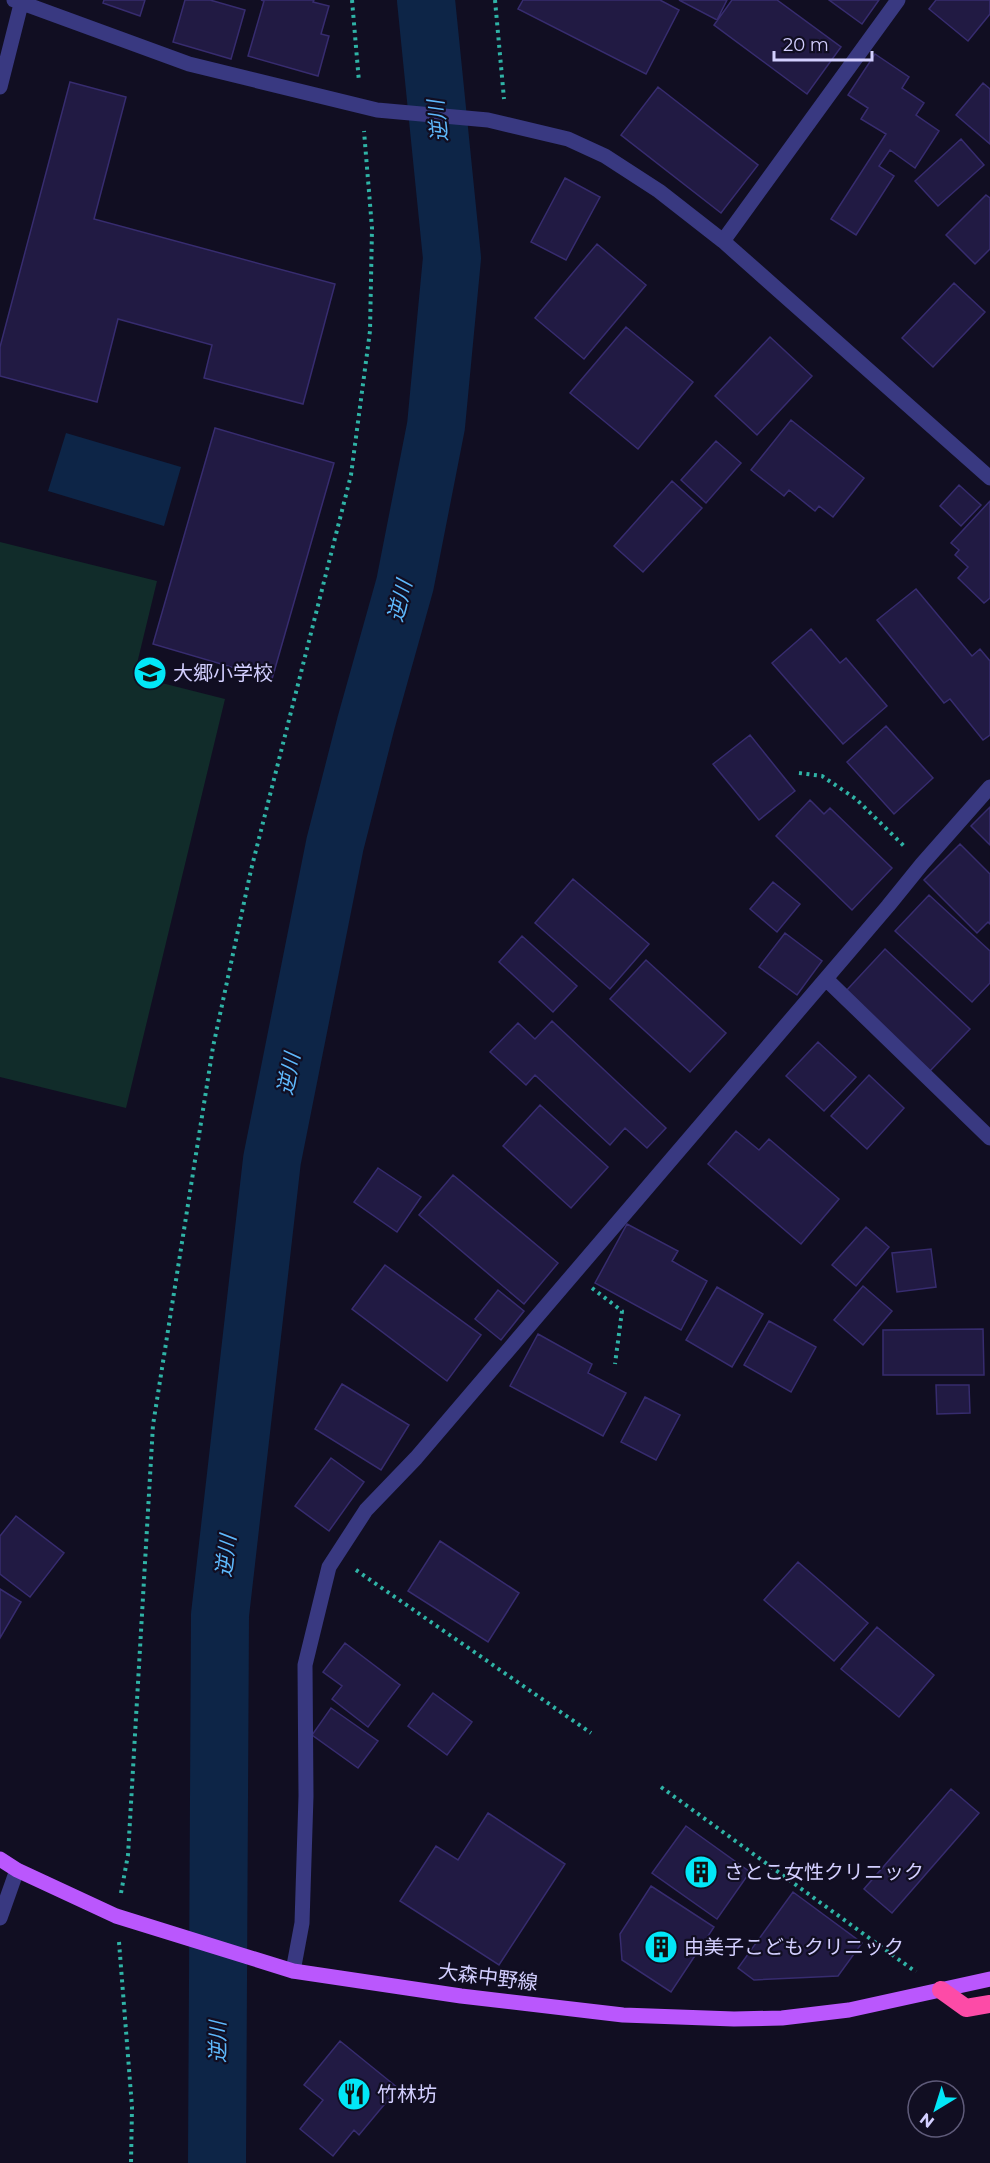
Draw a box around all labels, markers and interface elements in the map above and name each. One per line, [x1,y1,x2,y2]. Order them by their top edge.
scale bar [774,24,872,62]
text: 20 m [783,34,829,56]
water label: 逆川 [423,97,452,143]
water label: 逆川 [382,576,417,624]
school or university icon: 大郷小学校 [132,655,168,691]
place label: 大郷小学校 [173,661,273,685]
water label: 逆川 [272,1049,305,1097]
water label: 逆川 [211,1532,241,1578]
building icon: さとこ女性クリニック [683,1854,719,1890]
place label: さとこ女性クリニック [724,1860,924,1884]
building icon: 由美子こどもクリニック [643,1929,679,1965]
place label: 由美子こどもクリニック [684,1935,904,1959]
street label: 大森中野線 [437,1959,539,1995]
water label: 逆川 [205,2019,230,2063]
restaurant icon: 竹林坊 [336,2076,372,2112]
north arrow [906,2079,966,2139]
place label: 竹林坊 [377,2082,437,2106]
text: N [916,2109,938,2132]

